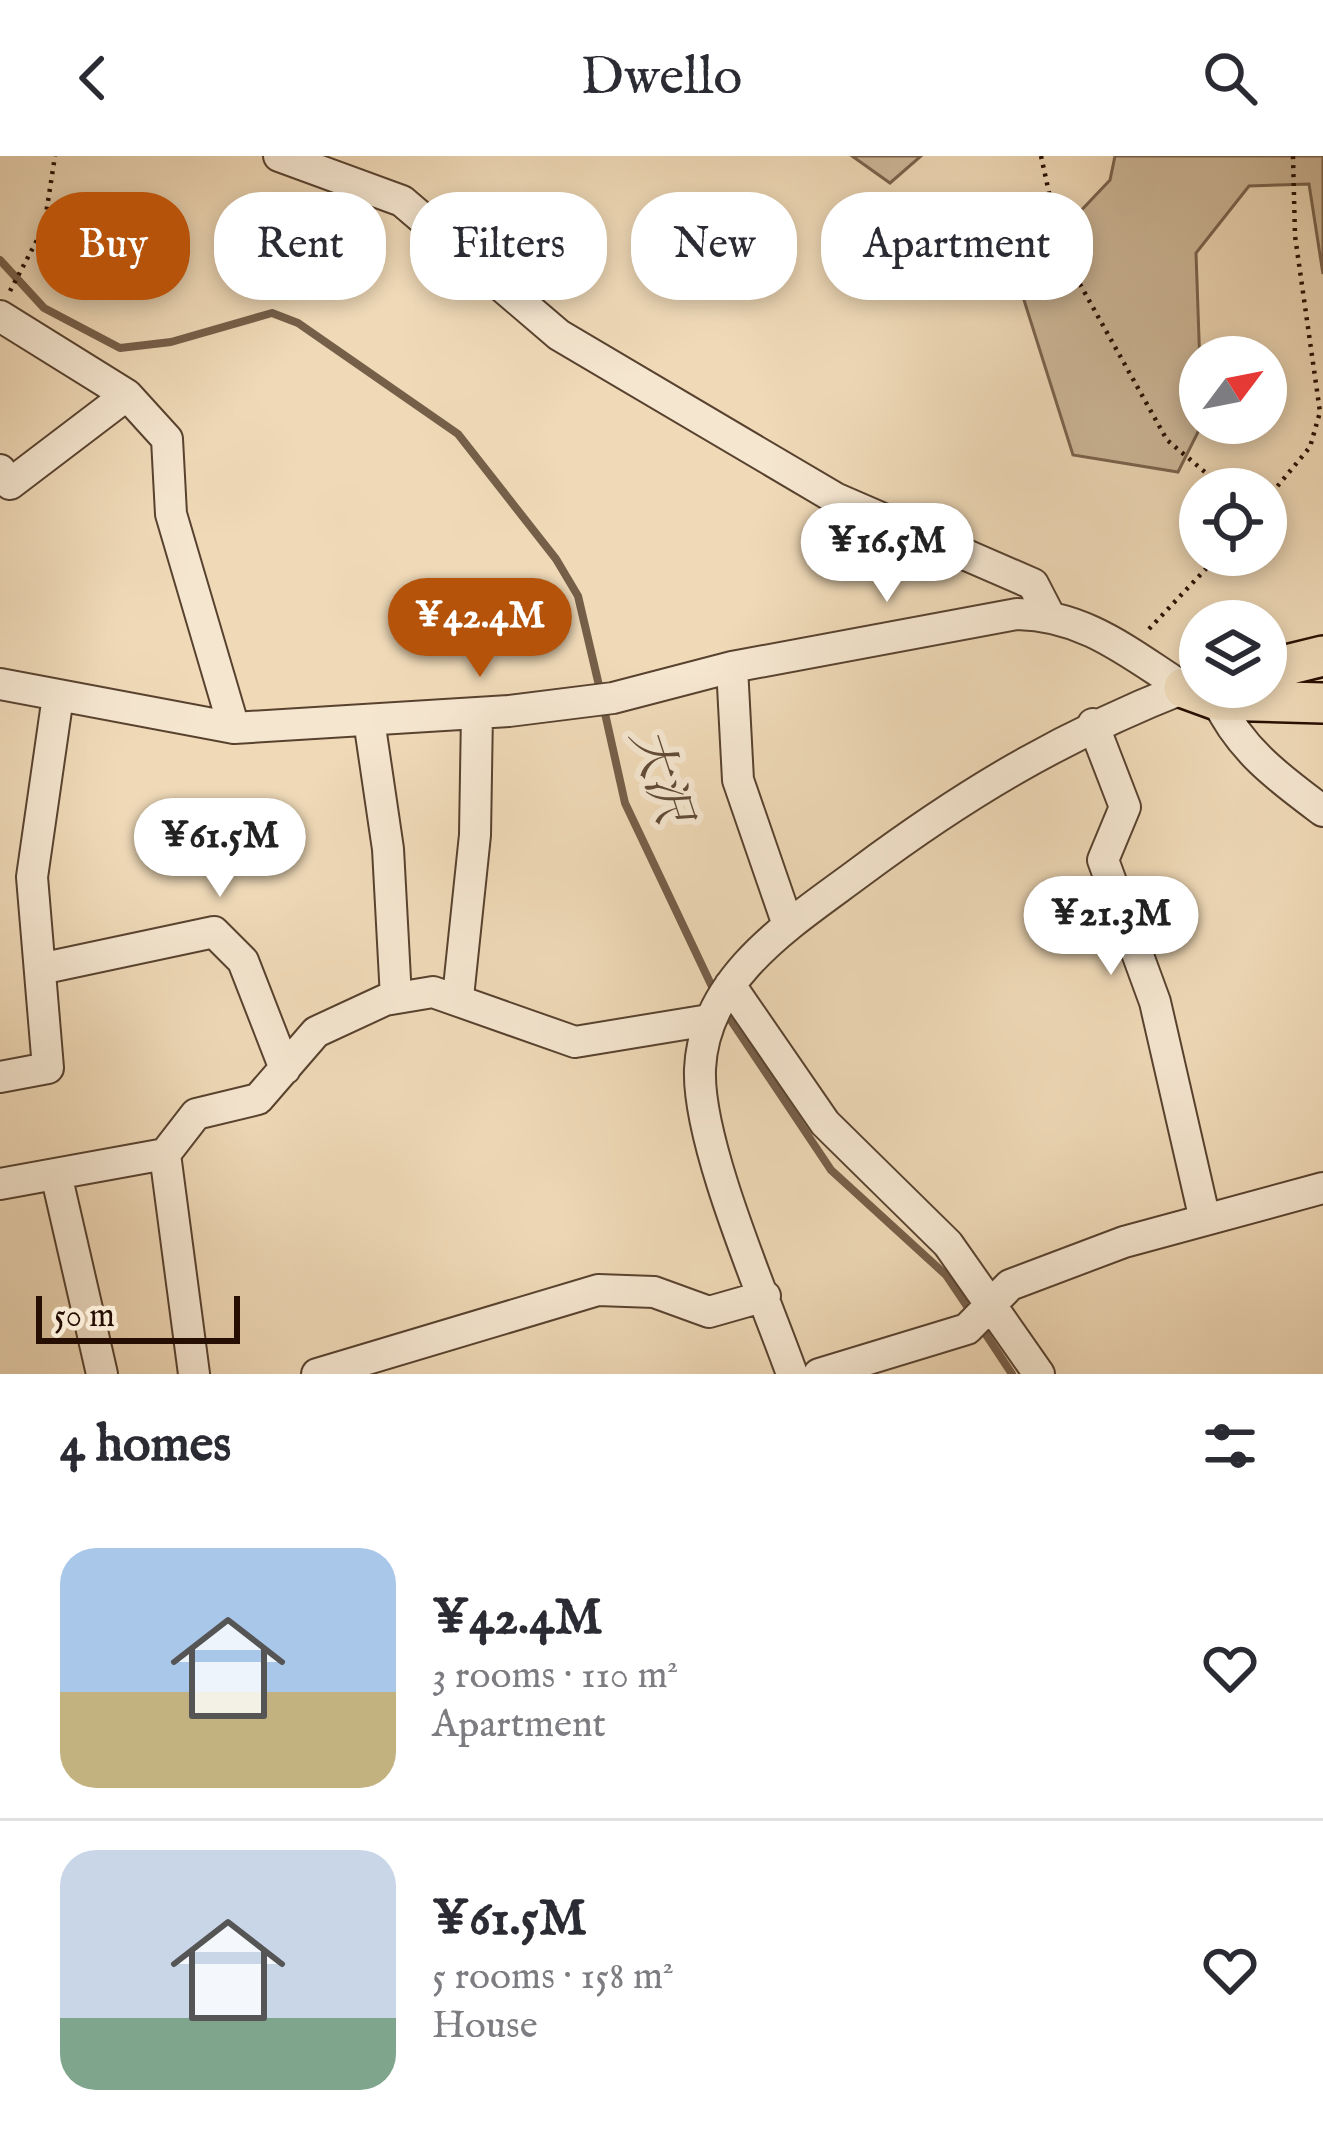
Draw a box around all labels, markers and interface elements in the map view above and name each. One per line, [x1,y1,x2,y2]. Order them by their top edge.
text: Dwello [581,44,742,113]
icon: back [60,45,126,111]
icon: search [1197,45,1263,111]
chip: Buy [36,192,190,300]
chip: Rent [214,192,386,300]
chip: Filters [410,192,607,300]
chip: New [631,192,797,300]
chip: Apartment [821,192,1093,300]
north arrow [1179,336,1287,444]
map controls [1179,336,1287,708]
button: locate [1179,468,1287,576]
pin: ¥16.5M [789,503,985,605]
text: ¥16.5M [828,517,946,566]
pin: ¥42.4M [382,578,578,680]
text: ¥42.4M [415,592,545,641]
button: layers [1179,600,1287,708]
water label: 大沢 [615,721,703,836]
pin: ¥61.5M [122,798,318,900]
text: ¥61.5M [161,812,279,861]
pin: ¥21.3M [1013,876,1209,978]
text: ¥21.3M [1051,890,1171,939]
scale bar [36,1290,240,1343]
text: 50 m [54,1296,115,1338]
icon: filters [1197,1413,1263,1479]
text: 4 homes [60,1414,231,1479]
text: ¥42.4M [432,1587,602,1652]
icon: home [156,1596,300,1740]
icon: heart [1197,1635,1263,1701]
text: 3 rooms · 110 m² [432,1652,678,1701]
text: Apartment [432,1701,606,1750]
text: ¥61.5M [432,1888,587,1953]
icon: home [156,1898,300,2042]
icon: heart [1197,1937,1263,2003]
text: 5 rooms · 158 m² [432,1953,674,2002]
text: House [432,2002,538,2051]

